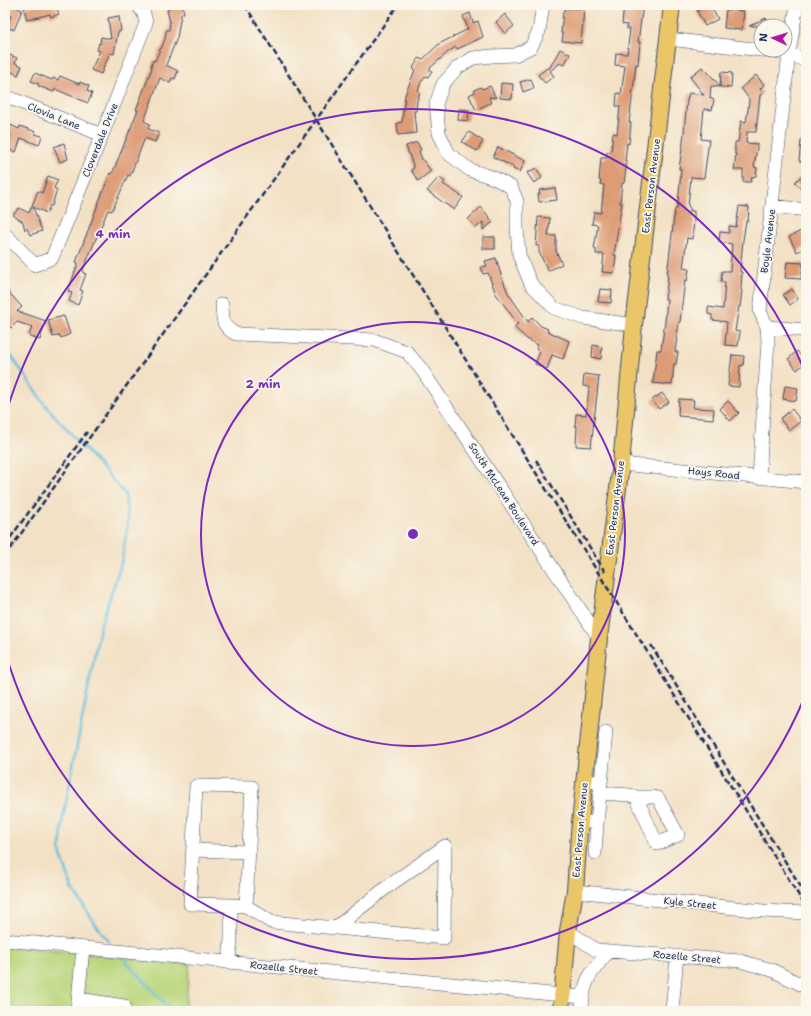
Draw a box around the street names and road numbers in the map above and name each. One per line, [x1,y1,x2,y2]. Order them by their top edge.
street label: Clovia Lane [26,100,83,133]
street label: Cloverdale Drive [79,101,121,179]
street label: East Person Avenue [639,137,663,234]
street label: Boyle Avenue [758,208,778,274]
street label: South McLean Boulevard [466,440,543,548]
street label: East Person Avenue [603,459,627,556]
street label: Hays Road [687,464,741,482]
street label: East Person Avenue [569,781,591,878]
street label: Kyle Street [663,894,717,912]
street label: Rozelle Street [653,948,721,966]
street label: Rozelle Street [249,958,319,978]

